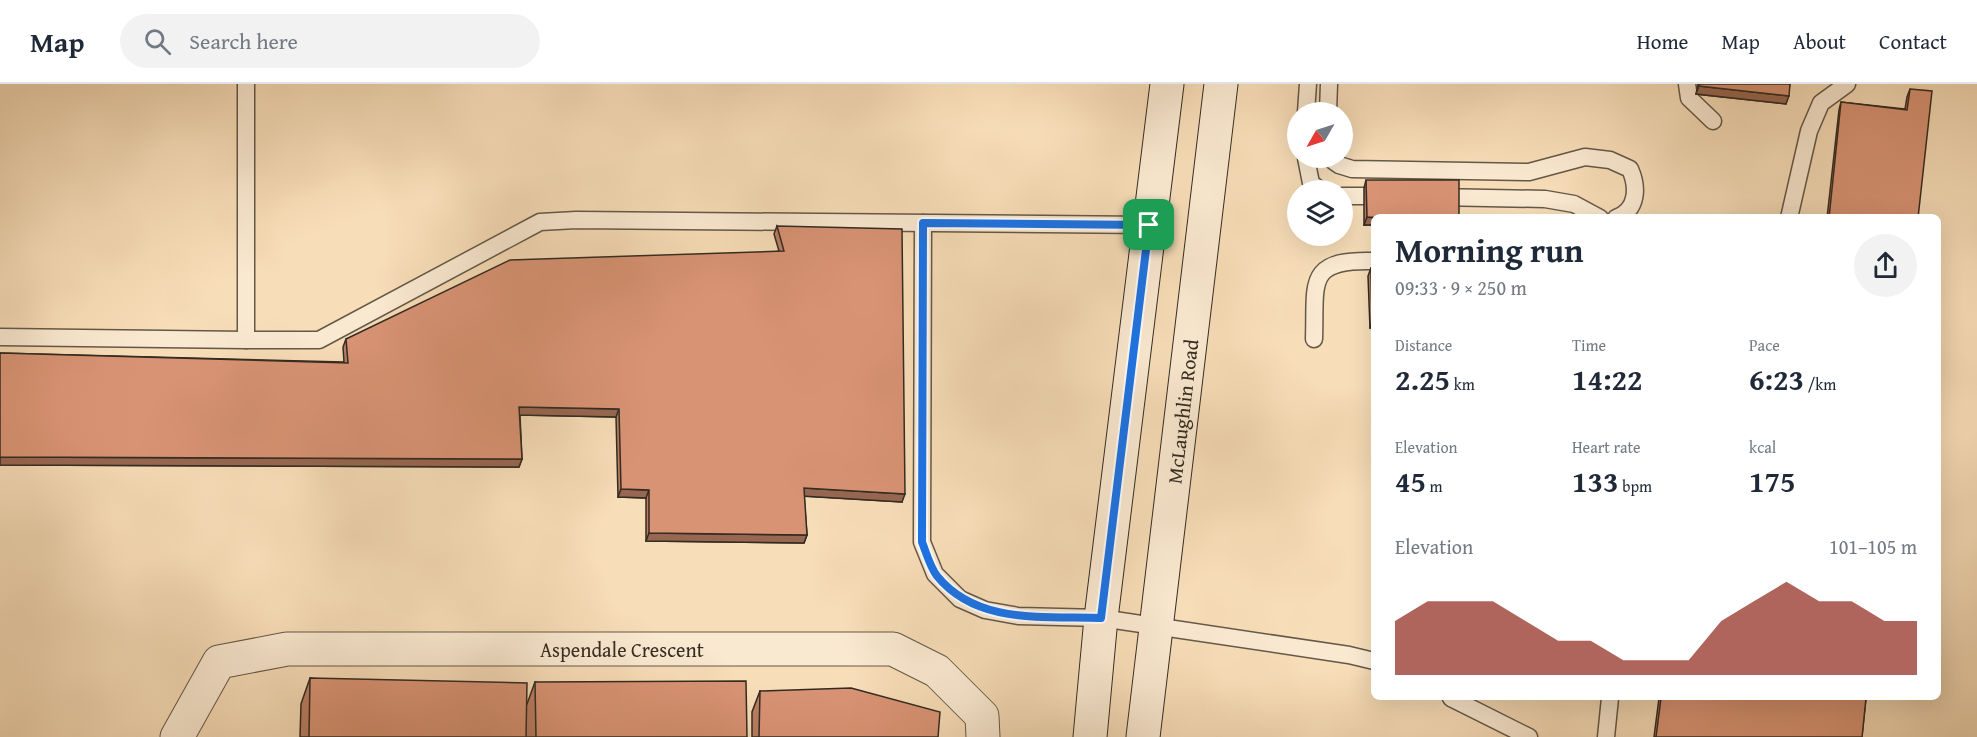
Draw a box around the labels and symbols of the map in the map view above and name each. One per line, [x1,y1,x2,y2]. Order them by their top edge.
north arrow [1287,102,1353,168]
pin [1123,199,1174,250]
street label: McLaughlin Road [1159,337,1205,485]
street label: Aspendale Crescent [540,635,704,664]

